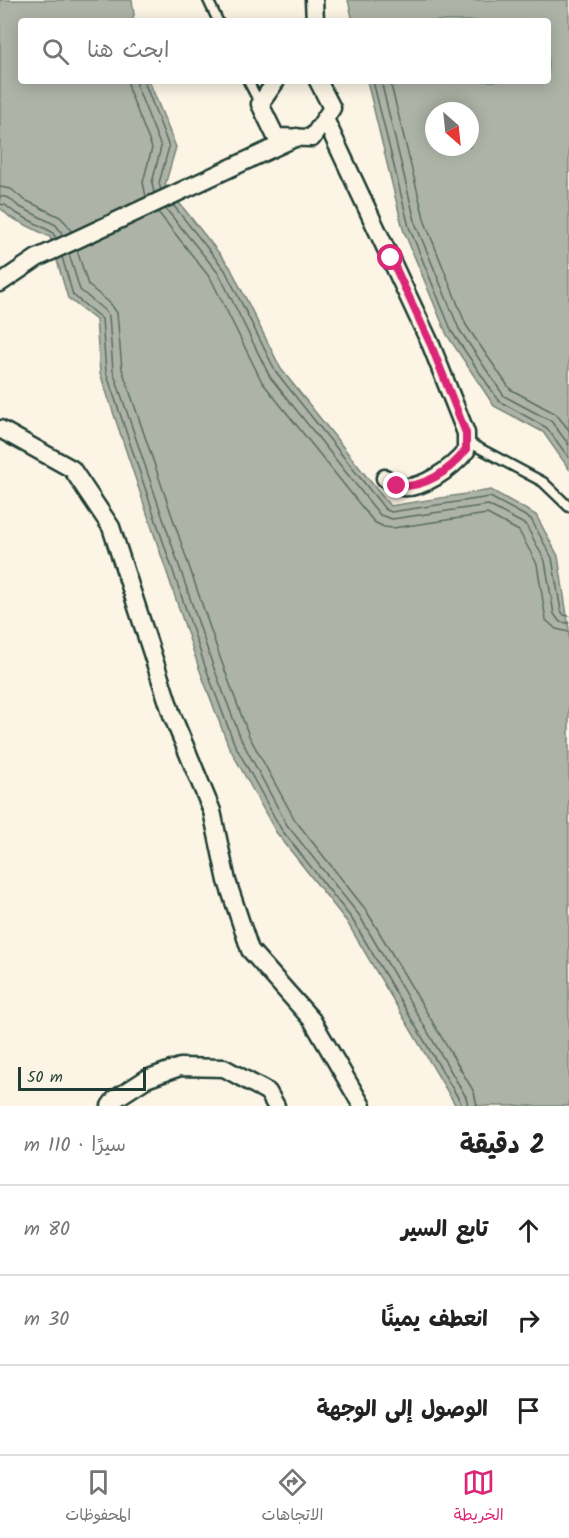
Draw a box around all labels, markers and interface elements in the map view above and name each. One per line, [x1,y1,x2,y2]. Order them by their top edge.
search box [18,18,551,84]
text: ابحث هنا [87,34,169,69]
icon: search [39,35,72,68]
north arrow [425,102,479,156]
route start [377,244,403,270]
route end [383,472,409,498]
scale bar [18,1064,146,1092]
text: 50 m [27,1065,63,1090]
text: 2 دقيقة [460,1125,545,1167]
text: سيرًا · 110 m [24,1130,126,1162]
text: تابع السير [401,1213,488,1248]
text: 80 m [24,1214,70,1246]
icon: ahead [512,1214,545,1247]
text: انعطف يمينًا [381,1303,488,1338]
text: 30 m [24,1304,69,1336]
icon: right [512,1304,545,1337]
text: الوصول إلى الوجهة [316,1393,488,1428]
icon: arrive [512,1394,545,1427]
tab: المحفوظات [65,1466,131,1529]
tab: الاتجاهات [262,1466,323,1529]
tab: الخريطة [454,1466,504,1529]

